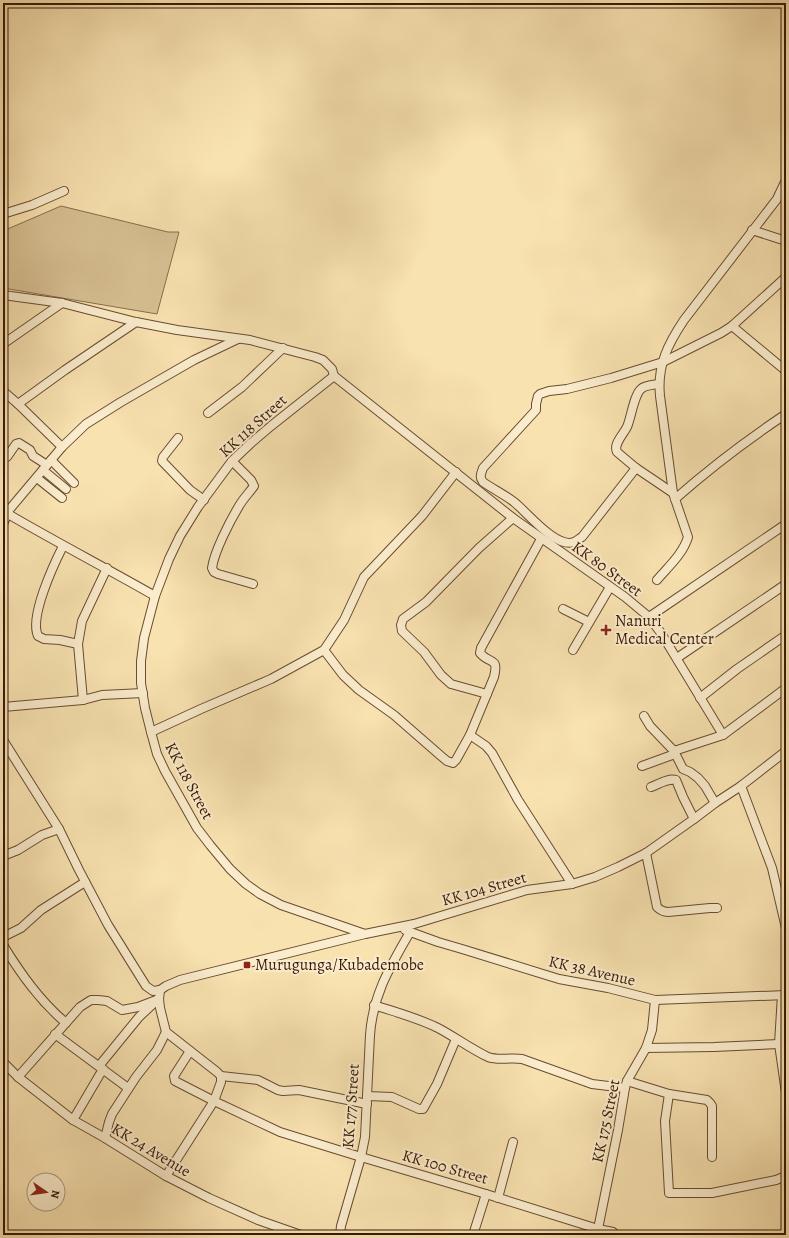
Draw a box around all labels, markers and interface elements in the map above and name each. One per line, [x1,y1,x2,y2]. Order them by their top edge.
street label: KK 118 Street [214,390,292,462]
street label: KK 80 Street [567,536,647,602]
place label: Nanuri Medical Center [615,610,714,650]
marker: Nanuri Medical Center [600,624,612,636]
street label: KK 118 Street [159,739,219,823]
street label: KK 104 Street [439,866,529,912]
street label: KK 38 Avenue [546,950,638,992]
place label: Murugunga/Kubademobe [255,954,424,976]
marker: Murugunga/Kubademobe [242,960,252,970]
street label: KK 177 Street [337,1063,365,1149]
street label: KK 175 Street [586,1077,626,1165]
street label: KK 24 Avenue [107,1118,195,1182]
street label: KK 100 Street [400,1144,490,1190]
north arrow [26,1172,66,1212]
text: N [47,1189,63,1200]

